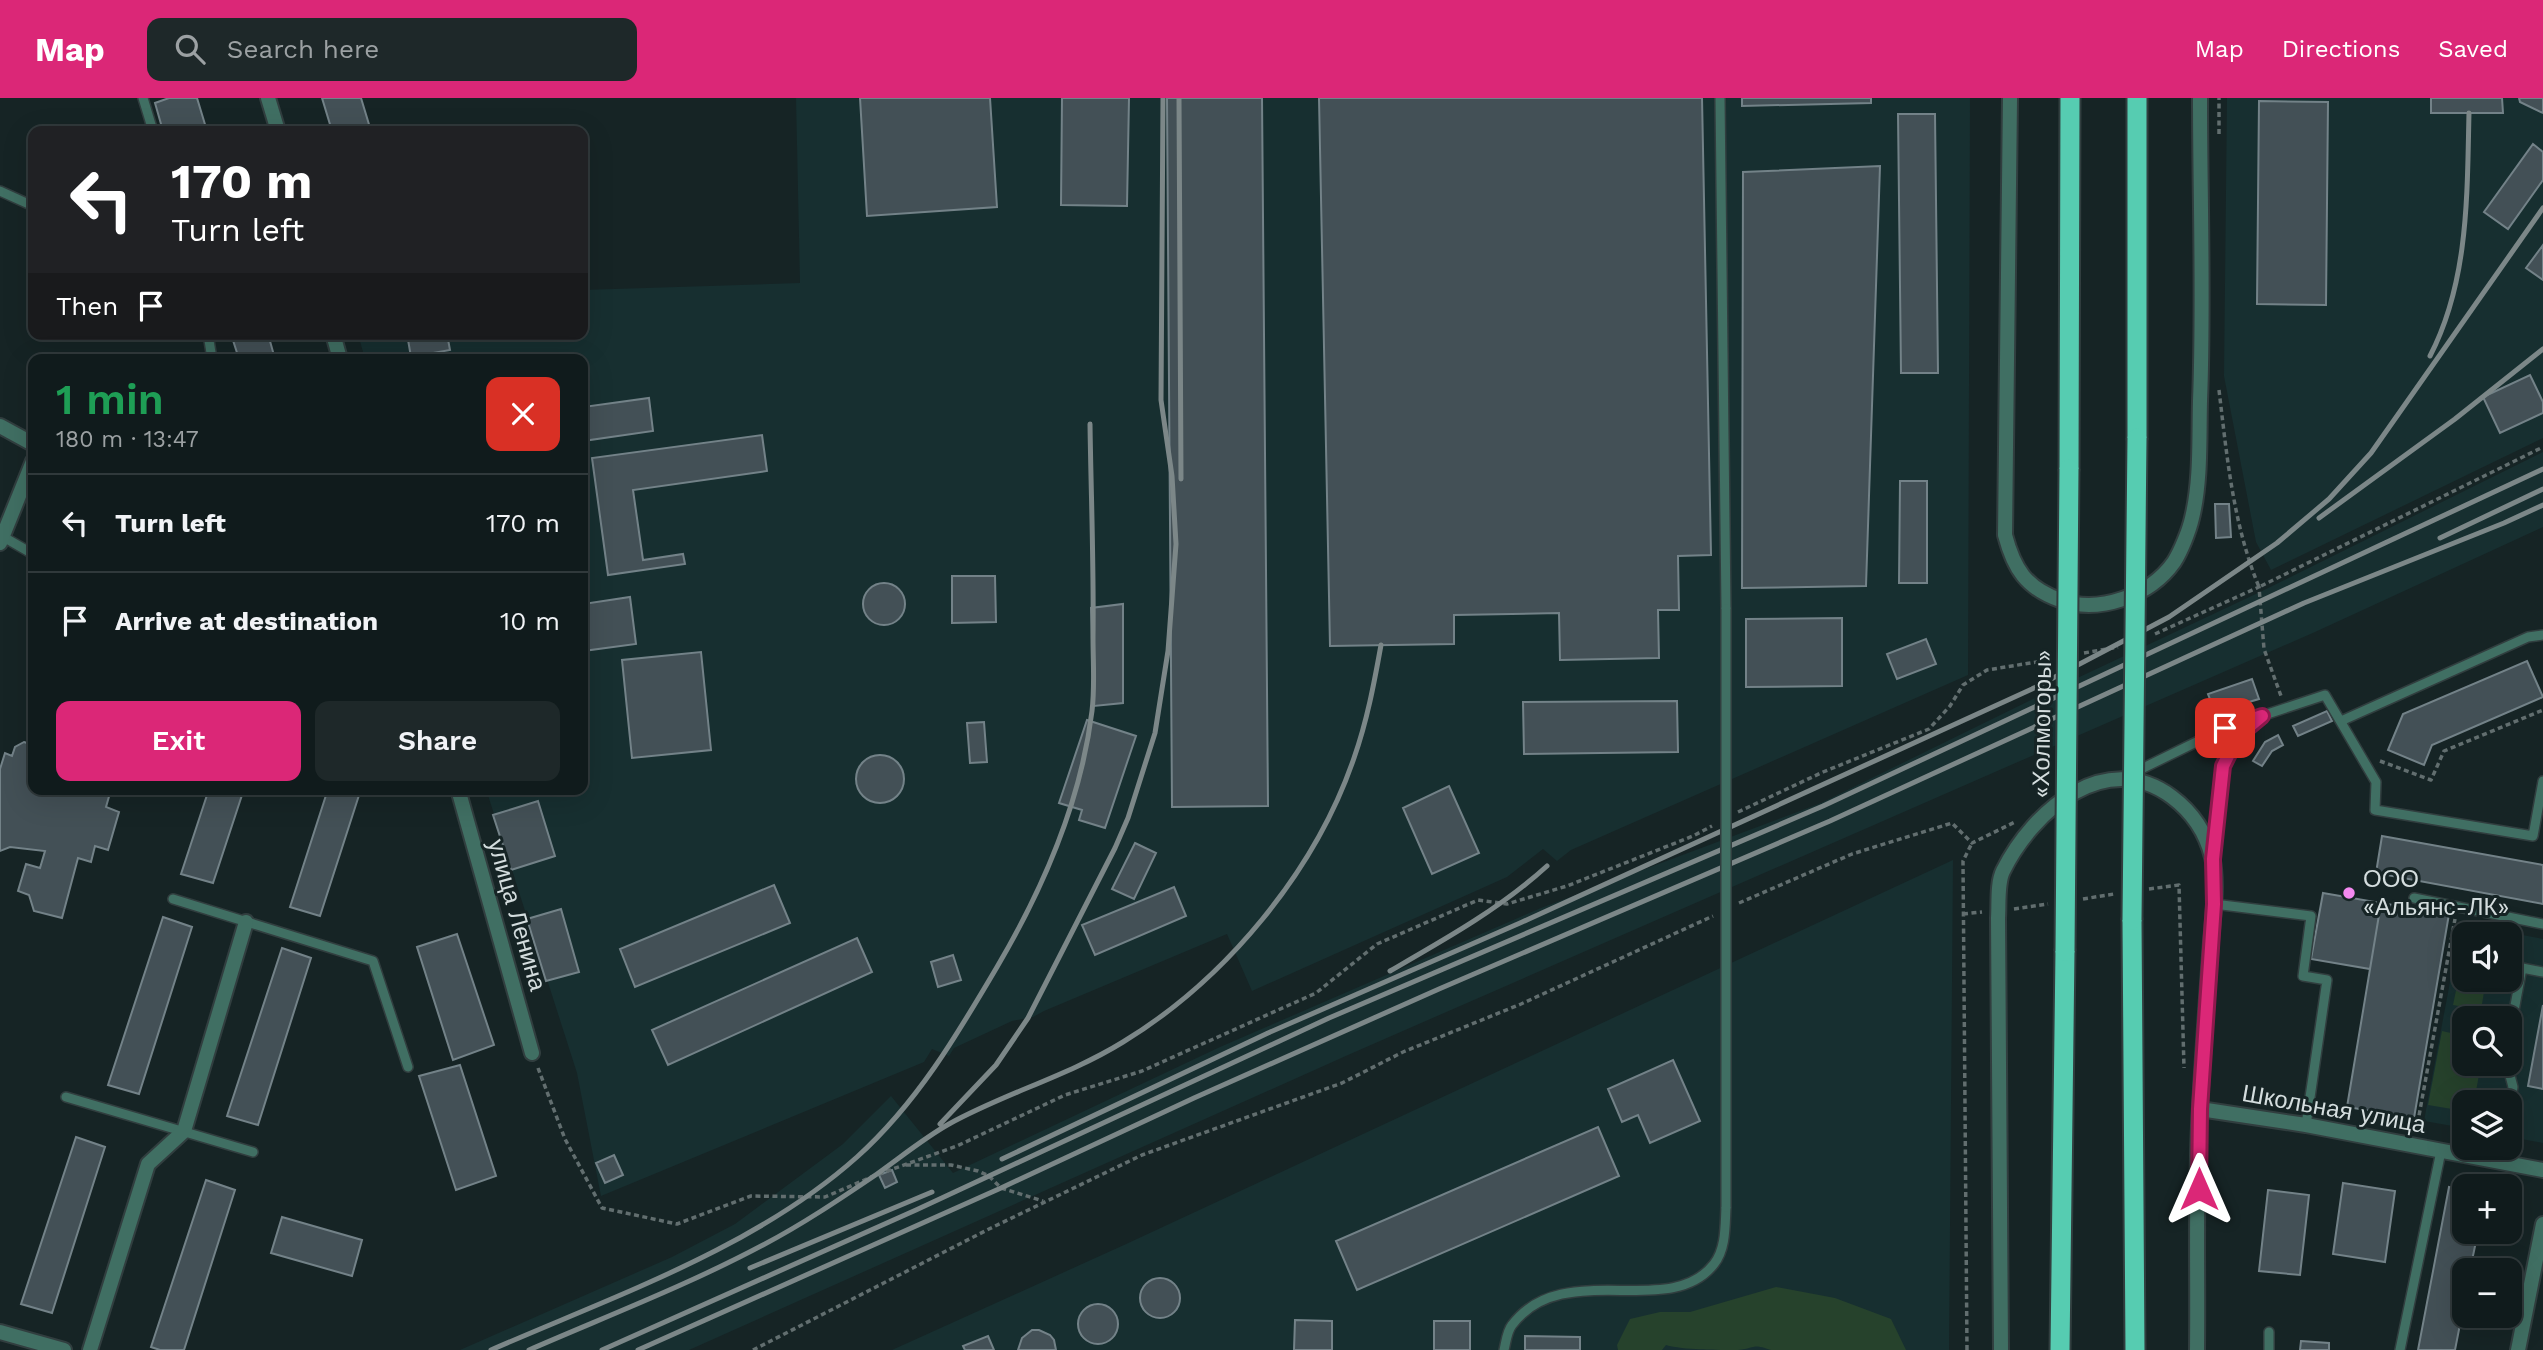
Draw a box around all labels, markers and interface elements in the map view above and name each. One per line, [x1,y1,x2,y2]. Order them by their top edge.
search box [147,18,637,81]
text: Map [35,30,105,69]
icon: search [171,30,209,68]
text: Search here [227,34,379,64]
text: Map [2195,35,2244,63]
text: Directions [2282,35,2400,63]
text: Saved [2438,35,2508,63]
text: 170 m [171,152,312,210]
icon: left [56,154,147,245]
text: Turn left [171,211,304,249]
icon: arrive [132,287,170,325]
text: Then [56,291,118,321]
text: 1 min [56,375,164,424]
button: close [486,377,560,451]
text: 180 m · 13:47 [56,426,199,453]
icon: left [56,504,94,542]
text: Turn left [115,508,226,538]
text: 170 m [486,508,560,538]
icon: arrive [56,602,94,640]
text: Arrive at destination [115,606,378,636]
text: 10 m [500,606,560,636]
street label: «Холмогоры» [2027,650,2057,798]
pin [2195,698,2255,758]
button: Exit [56,701,301,781]
button: Share [315,701,560,781]
icon: arrive [2206,709,2244,747]
street label: улица Ленина [482,836,552,995]
place label: ООО «Альянс-ЛК» [2363,865,2509,921]
marker: ООО «Альянс-ЛК» [2341,885,2357,901]
map controls [2452,922,2522,1328]
button: sound [2452,922,2522,992]
button: search [2452,1006,2522,1076]
street label: Школьная улица [2240,1079,2429,1139]
button: layers [2452,1090,2522,1160]
position arrow [2162,1152,2236,1226]
button: + [2452,1174,2522,1244]
button: − [2452,1258,2522,1328]

